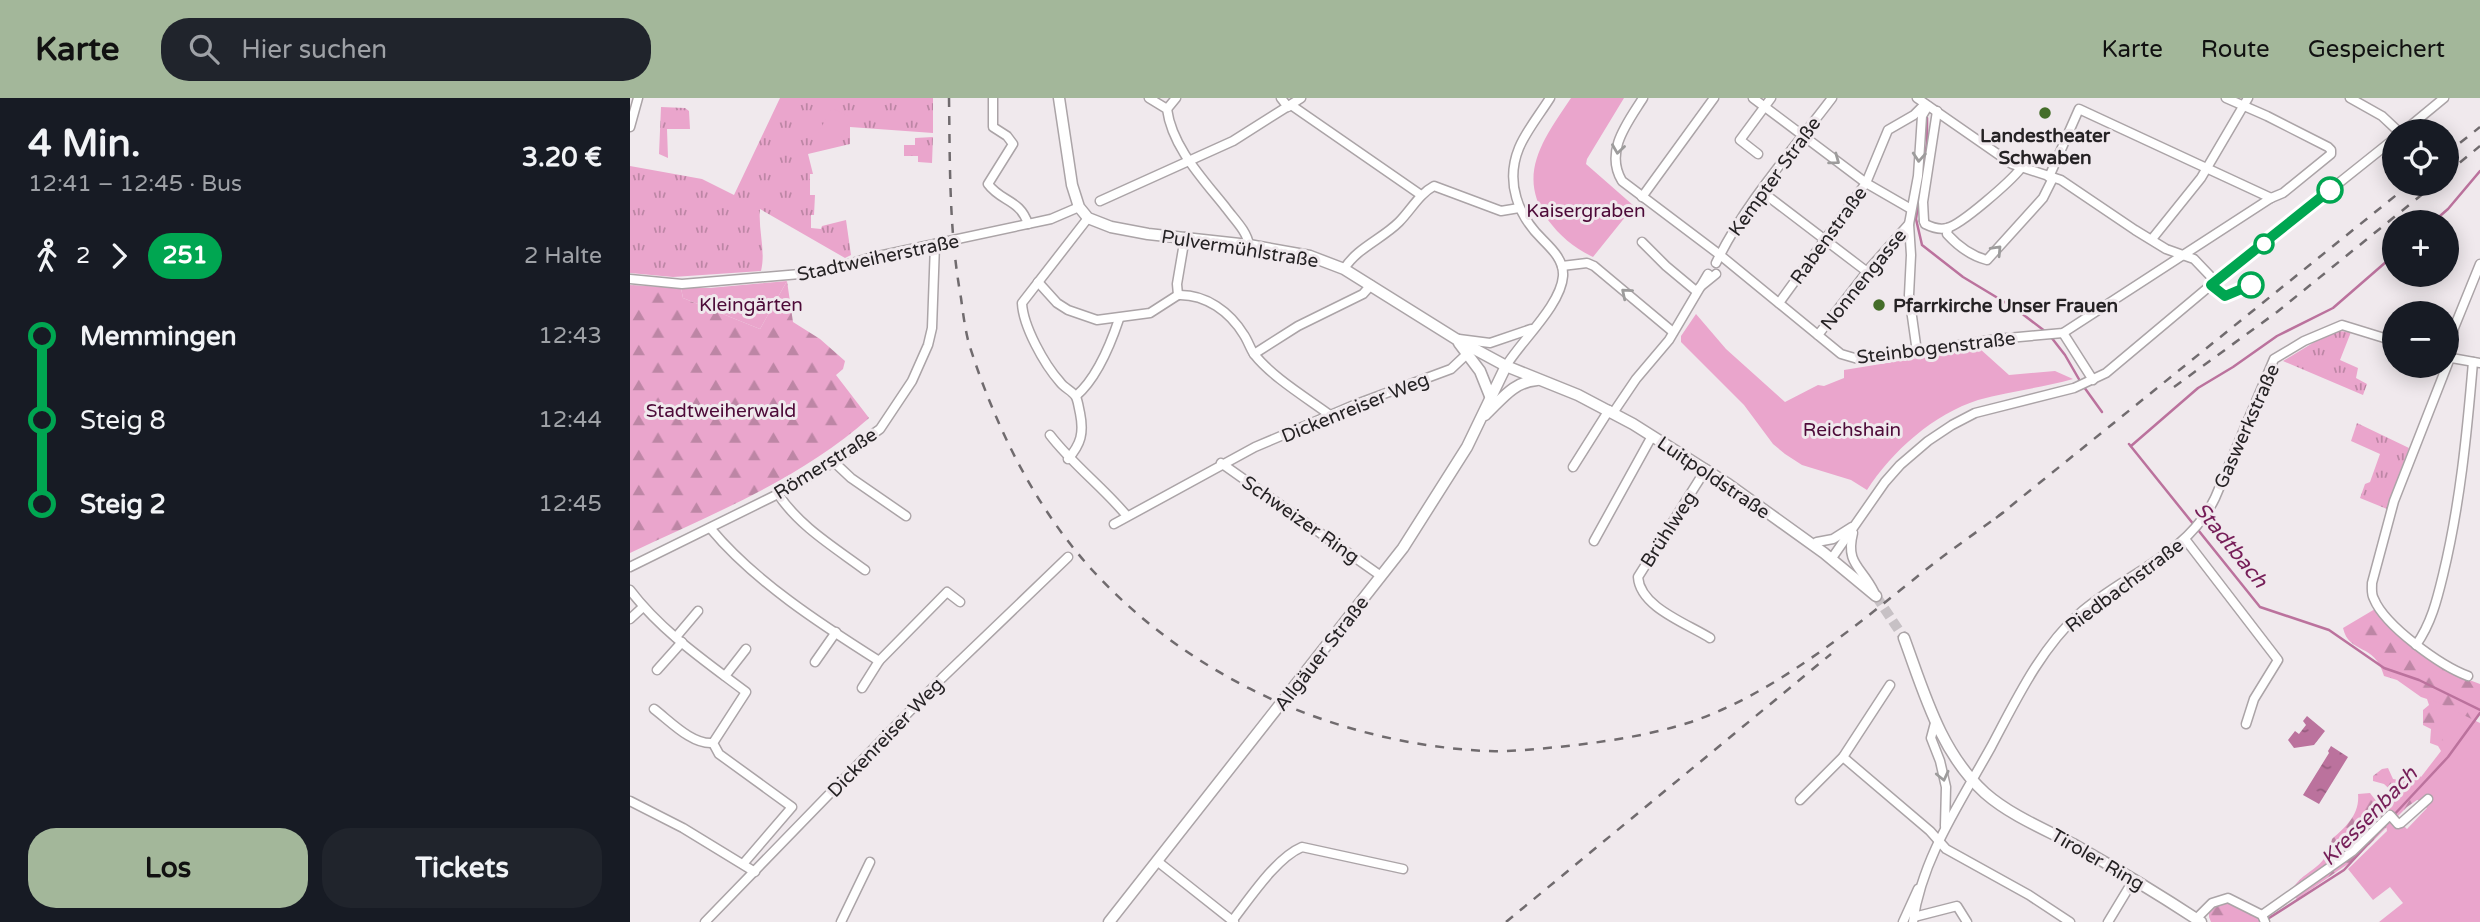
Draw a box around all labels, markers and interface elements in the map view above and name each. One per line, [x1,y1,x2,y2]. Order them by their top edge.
search box [161,18,651,81]
text: Karte [35,30,119,69]
icon: search [185,30,223,68]
text: Hier suchen [241,34,387,65]
text: Karte [2101,35,2163,64]
text: Route [2201,35,2270,64]
text: Gespeichert [2308,35,2445,64]
marker: Landestheater Schwaben [2037,105,2053,121]
street label: Kempter Straße [1724,113,1825,240]
map controls [2382,119,2459,378]
button: locate [2382,119,2459,196]
text: 4 Min. [28,121,141,167]
place label: Landestheater Schwaben [1980,125,2111,169]
text: 3.20 € [522,142,602,173]
one-way arrow [1610,143,1625,155]
one-way arrow [1827,152,1839,164]
one-way arrow [1912,152,1927,163]
text: 12:41 – 12:45 · Bus [28,170,242,198]
unlabelled marker [2317,177,2343,203]
street label: Rabenstraße [1786,183,1872,289]
park label: Kaisergraben [1526,200,1646,222]
button: + [2382,210,2459,287]
street label: Nonnengasse [1816,225,1911,335]
street label: Pulvermühlstraße [1160,226,1320,272]
street label: Stadtweiherstraße [795,230,961,286]
unlabelled marker [2254,234,2274,254]
icon: walk [28,237,66,275]
icon: forward [100,237,138,275]
text: 251 [162,241,208,270]
text: 2 [76,242,90,270]
text: 2 Halte [524,242,602,270]
one-way arrow [1988,245,2001,258]
unlabelled marker [2238,272,2264,298]
one-way arrow [1622,289,1635,301]
park label: Kleingärten [699,294,803,316]
place label: Pfarrkirche Unser Frauen [1893,295,2118,317]
marker: Pfarrkirche Unser Frauen [1871,297,1887,313]
button: − [2382,301,2459,378]
text: Memmingen [80,321,236,352]
text: 12:43 [538,322,602,350]
street label: Steinbogenstraße [1855,327,2017,369]
street label: Gaswerkstraße [2210,361,2284,492]
street label: Dickenreiser Weg [1278,368,1432,448]
park label: Stadtweiherwald [646,400,796,422]
text: Steig 8 [80,405,166,436]
text: 12:44 [538,406,602,434]
park label: Reichshain [1803,419,1901,441]
street label: Römerstraße [770,423,881,504]
street label: Luitpoldstraße [1653,432,1774,524]
street label: Schweizer Ring [1238,471,1363,568]
street label: Brühlweg [1636,488,1701,572]
text: Steig 2 [80,489,166,520]
text: 12:45 [538,490,602,518]
water label: Stadtbach [2189,498,2273,594]
street label: Riedbachstraße [2061,534,2188,637]
street label: Allgäuer Straße [1270,592,1373,715]
street label: Dickenreiser Weg [823,674,948,802]
water label: Kressenbach [2316,761,2423,871]
one-way arrow [1935,770,1949,782]
street label: Tiroler Ring [2047,824,2148,895]
button: Los [28,828,308,908]
button: Tickets [322,828,602,908]

